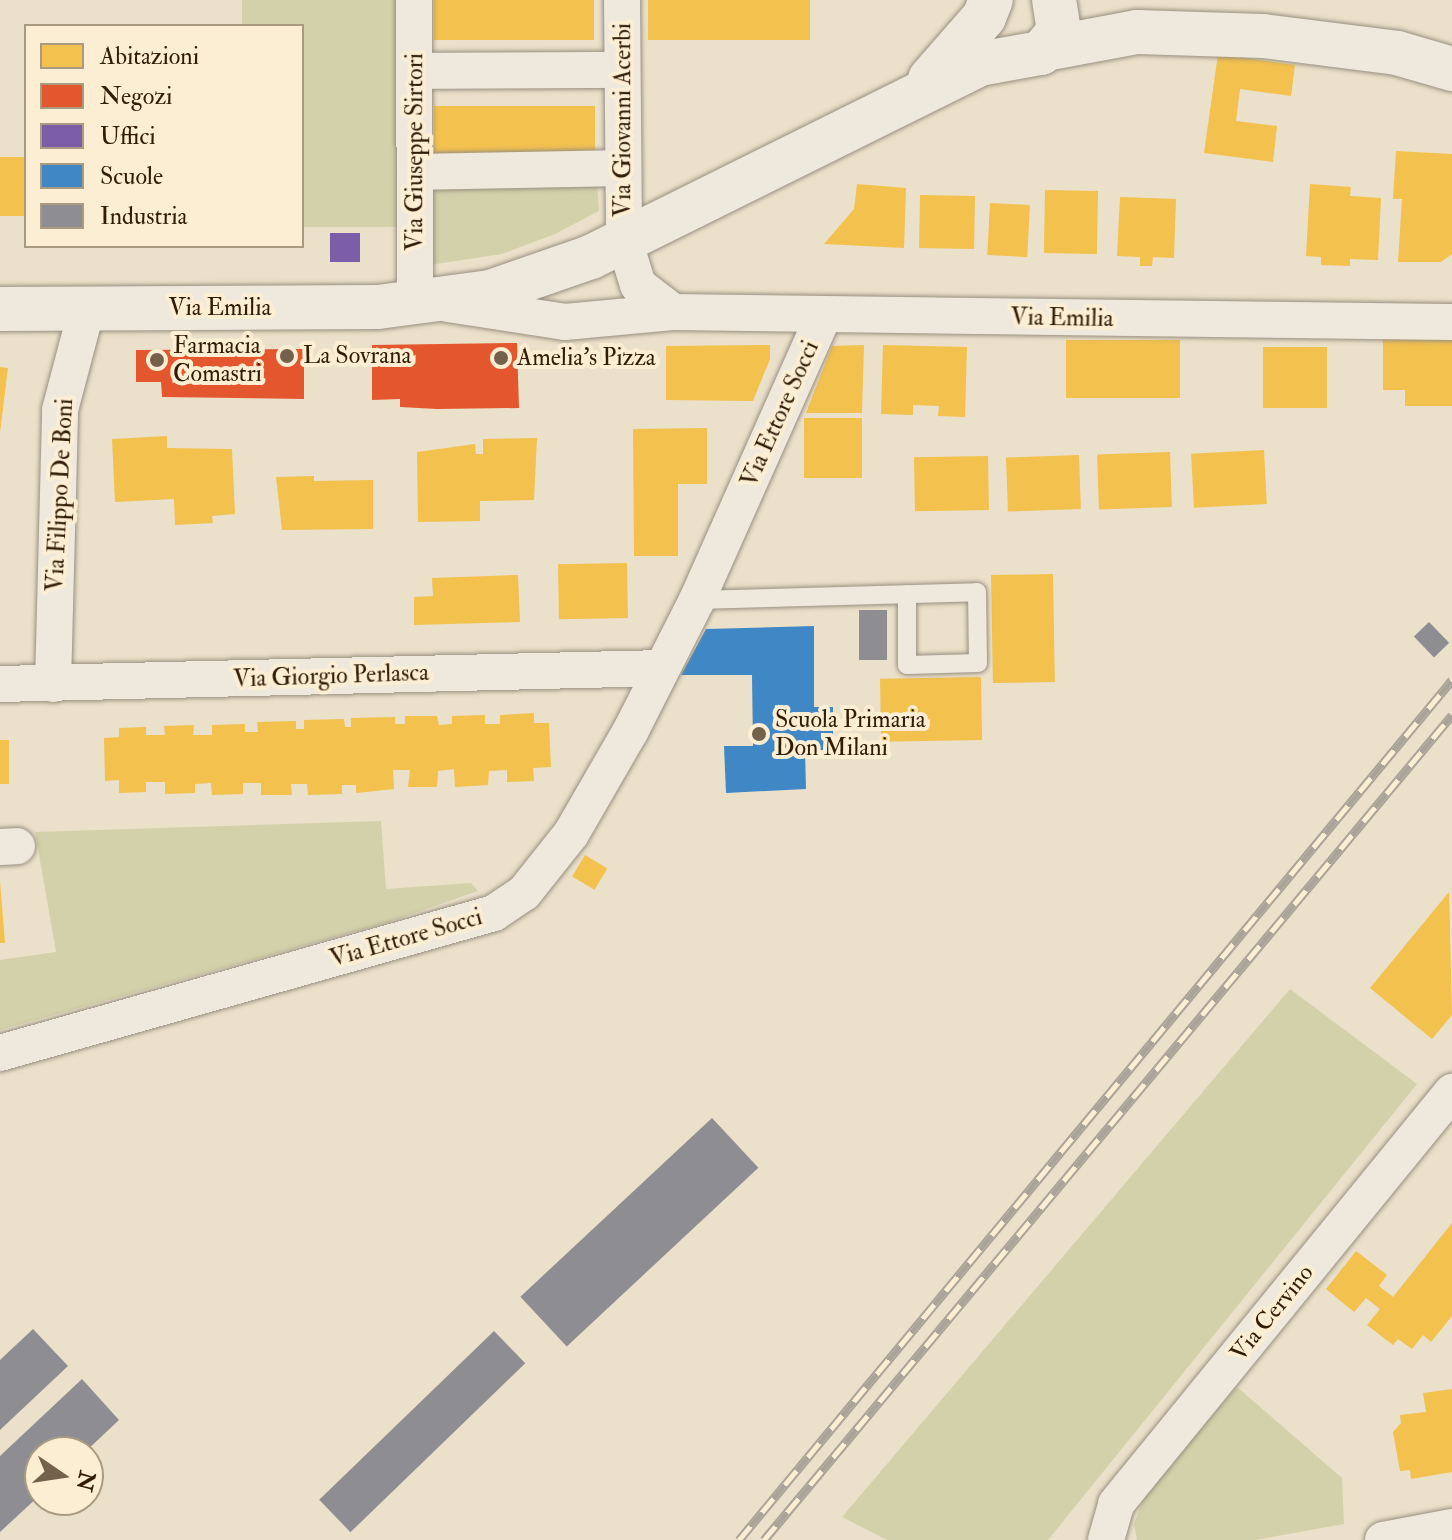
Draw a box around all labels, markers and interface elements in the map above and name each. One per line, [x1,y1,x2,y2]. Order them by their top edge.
street label: Via Giovanni Acerbi [609,23,637,217]
legend [24,24,304,248]
text: Abitazioni [100,41,199,72]
street label: Via Giuseppe Sirtori [401,53,429,251]
text: Negozi [100,81,172,112]
text: Uffici [100,121,156,152]
text: Scuole [100,161,163,192]
text: Industria [100,201,187,232]
street label: Via Emilia [169,294,271,322]
street label: Via Emilia [1010,303,1114,333]
place label: Farmacia Comastri [173,332,262,388]
street label: Via Ettore Socci [735,336,825,492]
place label: La Sovrana [303,342,411,370]
place label: Amelia’s Pizza [517,344,656,372]
marker: La Sovrana [278,347,296,365]
marker: Amelia’s Pizza [492,349,510,367]
marker: Farmacia Comastri [148,351,166,369]
street label: Via Filippo De Boni [41,398,79,592]
street label: Via Giorgio Perlasca [233,658,429,694]
place label: Scuola Primaria Don Milani [775,706,926,762]
marker: Scuola Primaria Don Milani [750,725,768,743]
street label: Via Ettore Socci [327,903,485,973]
street label: Via Cervino [1224,1259,1320,1367]
north arrow [24,1436,104,1516]
text: N [70,1468,101,1494]

